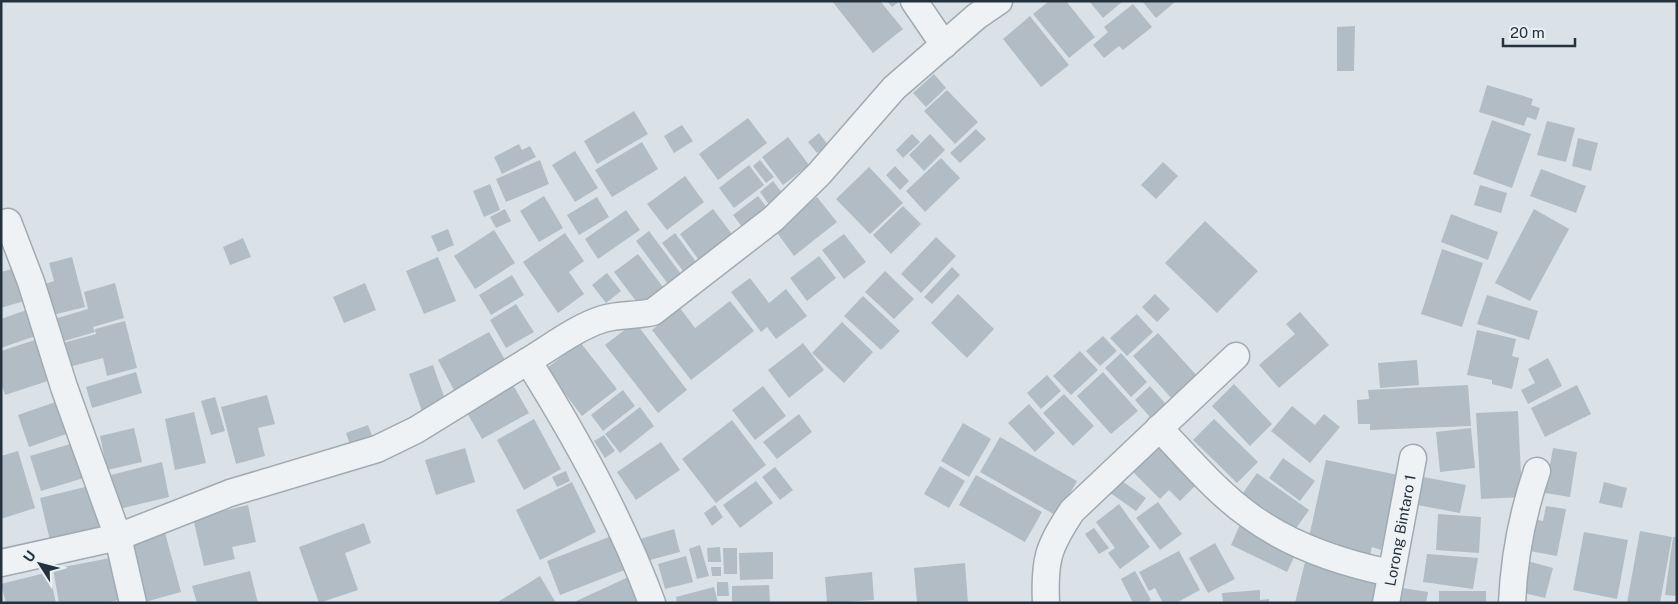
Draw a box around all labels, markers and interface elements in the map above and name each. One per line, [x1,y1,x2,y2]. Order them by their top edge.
scale bar [1503,15,1576,47]
text: 20 m [1510,24,1545,41]
street label: Lorong Bintaro 1 [1381,473,1418,587]
north arrow [15,539,65,589]
text: U [20,548,39,565]

